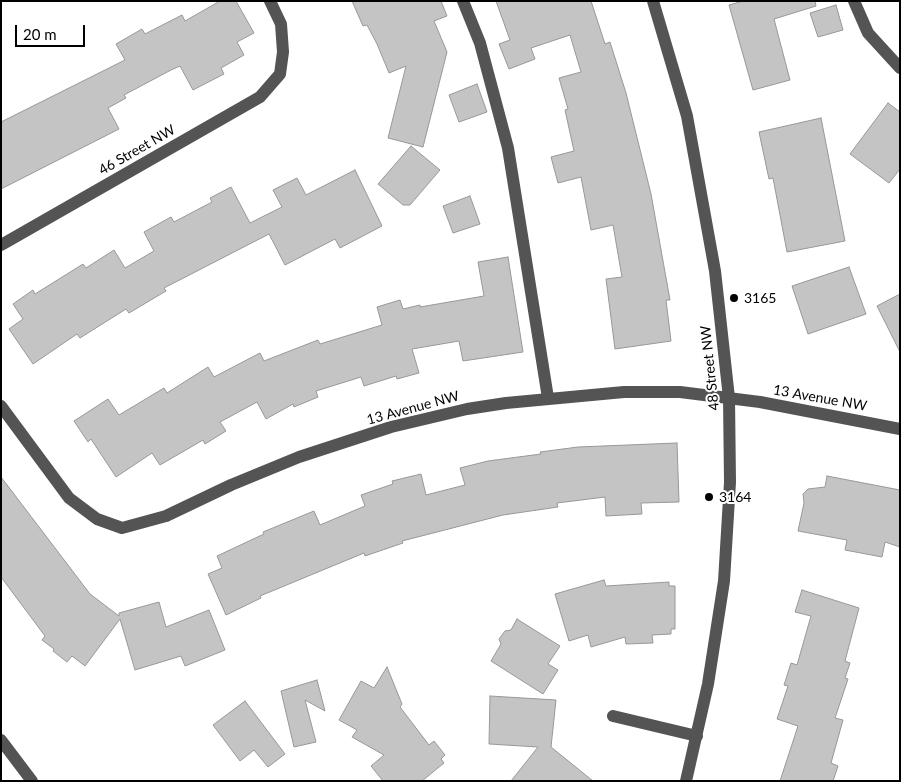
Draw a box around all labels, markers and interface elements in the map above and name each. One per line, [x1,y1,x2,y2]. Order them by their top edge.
scale bar [18,15,88,47]
text: 20 m [23,25,57,43]
street label: 46 Street NW [96,121,178,179]
place label: 3165 [744,290,776,306]
marker: 3165 [728,292,740,304]
street label: 48 Street NW [697,325,723,411]
street label: 13 Avenue NW [772,381,868,415]
street label: 13 Avenue NW [365,388,461,428]
place label: 3164 [719,489,751,505]
marker: 3164 [703,491,715,503]

